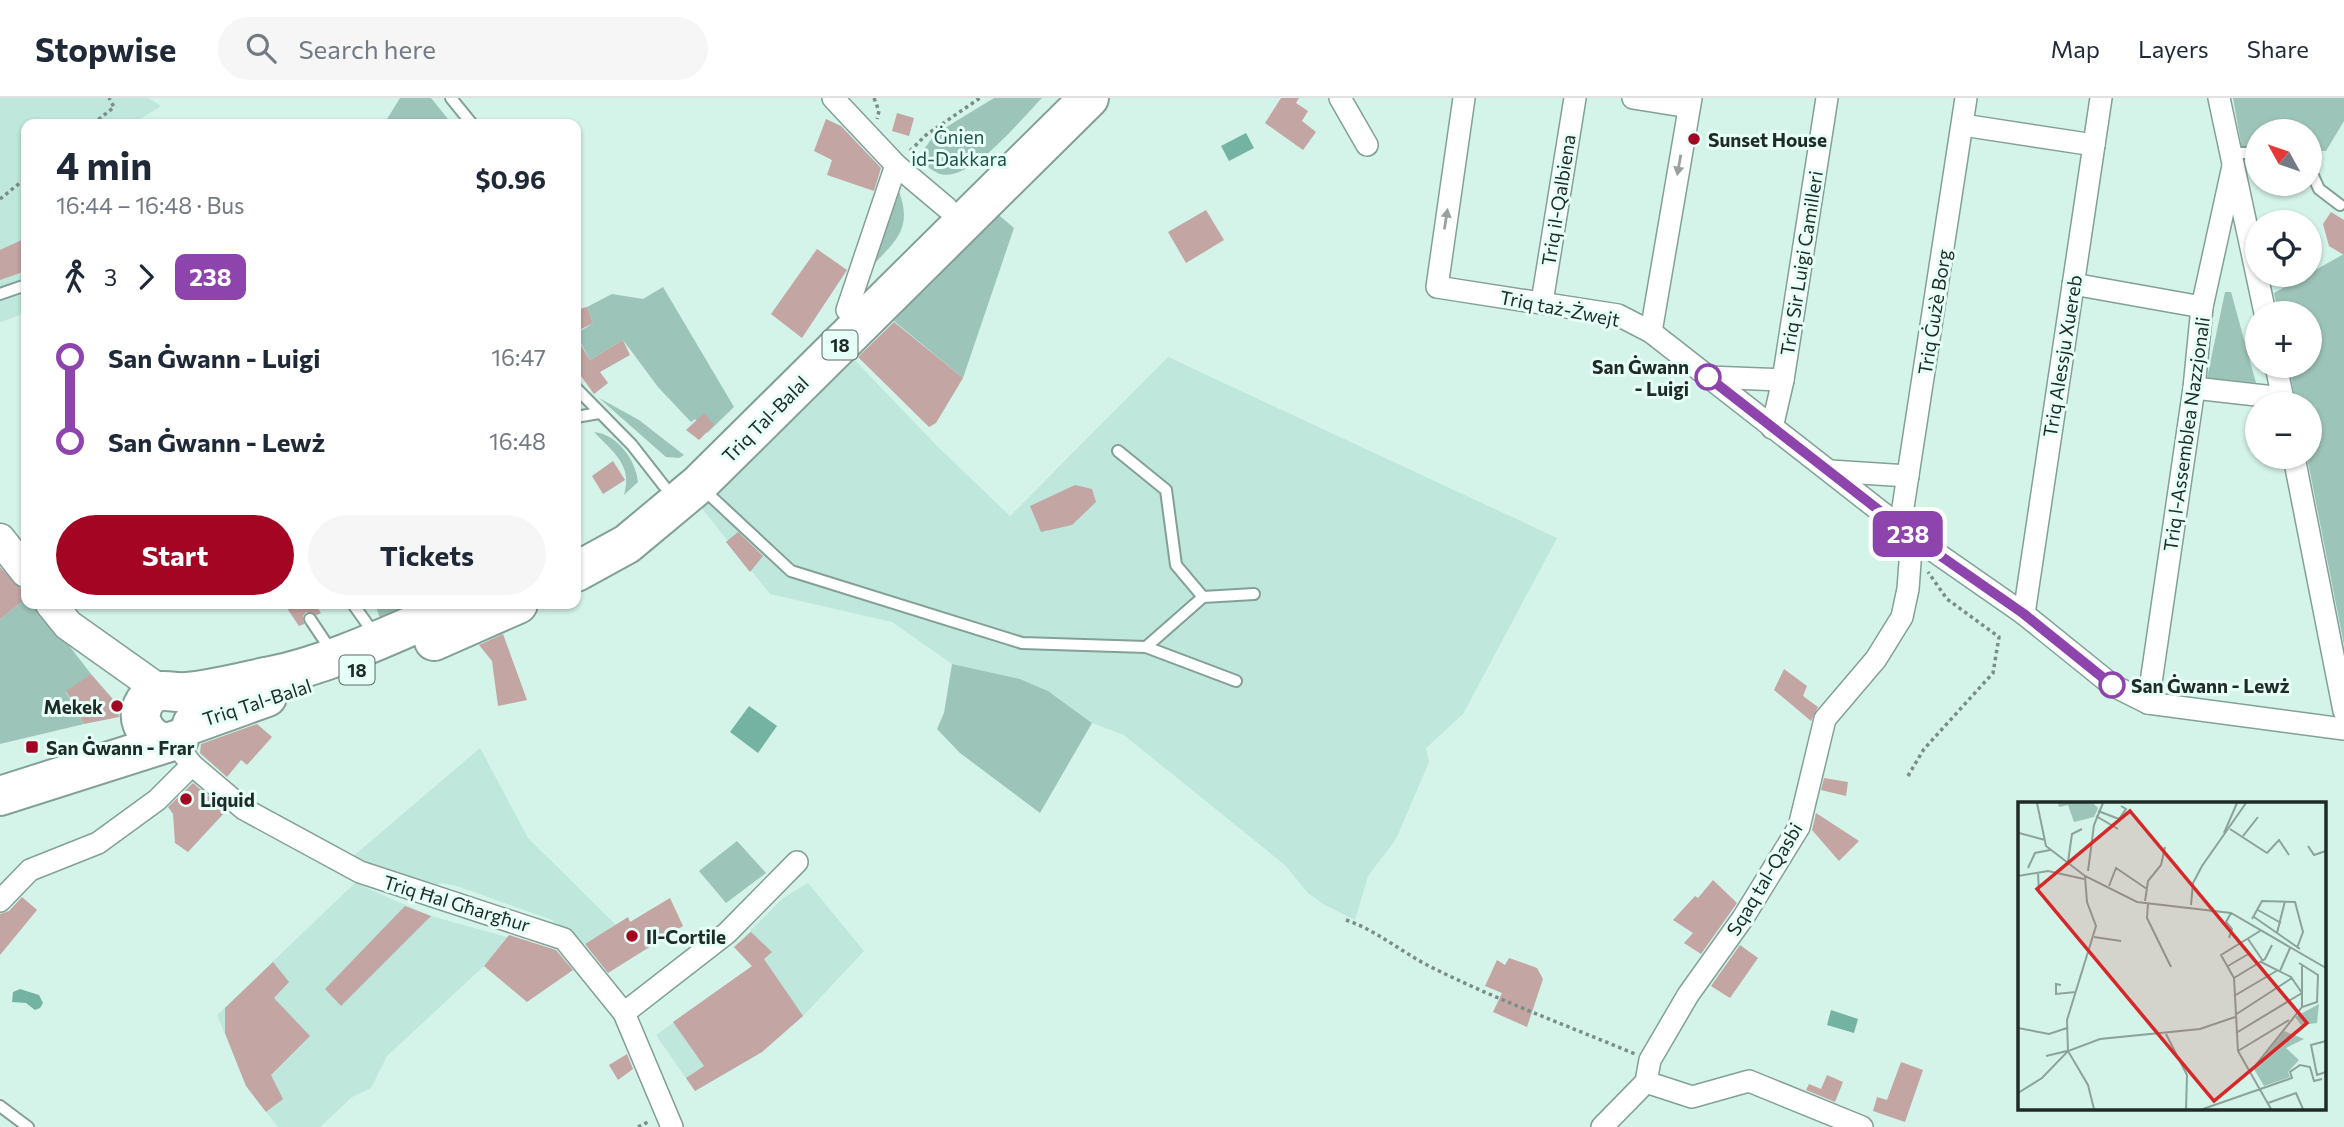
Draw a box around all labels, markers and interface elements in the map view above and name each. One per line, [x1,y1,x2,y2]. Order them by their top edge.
search box [218,17,708,80]
text: Stopwise [35,28,176,69]
icon: search [242,29,280,67]
text: Search here [298,33,436,64]
text: Map [2051,34,2100,63]
text: Layers [2138,34,2209,63]
text: Share [2247,34,2309,63]
north arrow [2245,119,2322,196]
map controls [2245,119,2322,469]
park label: Ġnien id-Dakkara [911,125,1007,170]
place label: Sunset House [1708,128,1827,151]
marker: Sunset House [1686,131,1702,147]
street label: Triq il-Qalbiena [1536,133,1580,267]
text: 4 min [56,141,152,188]
one-way arrow [1673,154,1684,176]
text: $0.96 [476,163,546,194]
street label: Triq Sir Luigi Camilleri [1775,169,1827,357]
text: 16:44 – 16:48 · Bus [56,191,245,219]
one-way arrow [1441,208,1452,230]
button: locate [2245,210,2322,287]
street label: Triq Ġużè Borg [1913,248,1955,376]
icon: walk [56,258,94,296]
icon: forward [127,258,165,296]
text: 238 [189,262,232,291]
text: 3 [104,263,117,291]
street label: Triq Alessju Xuereb [2038,273,2086,439]
street label: Triq taż-Żwejt [1498,285,1622,331]
button: + [2245,301,2322,378]
street label: Triq l-Assemblea Nazzjonali [2158,315,2214,553]
road number: 18 [822,330,858,360]
text: San Ġwann - Luigi [108,342,320,373]
text: 16:47 [491,343,546,371]
place label: San Ġwann - Luigi [1592,355,1689,400]
marker: San Ġwann - Luigi [1695,364,1721,390]
street label: Triq Tal-Balal [717,371,813,467]
button: − [2245,392,2322,469]
text: San Ġwann - Lewż [108,426,325,457]
text: 16:48 [489,427,546,455]
line badge: 238 [1868,511,1948,557]
button: Start [56,515,294,595]
button: Tickets [308,515,546,595]
text: 238 [1887,519,1929,548]
road number: 18 [340,656,374,684]
marker: San Ġwann - Lewż [2099,672,2125,698]
street label: Triq Tal-Balal [200,674,314,730]
place label: San Ġwann - Lewż [2131,674,2290,697]
place label: Mekek [43,695,103,718]
marker: Mekek [109,698,125,714]
place label: San Ġwann - Frar [46,736,195,759]
marker: San Ġwann - Frar [24,739,40,755]
place label: Liquid [200,788,255,811]
marker: Liquid [178,791,194,807]
inset map [2018,802,2326,1110]
street label: Sqaq tal-Qasbi [1721,818,1807,940]
street label: Triq Ħal Għargħur [381,870,534,936]
place label: Il-Cortile [646,925,726,948]
marker: Il-Cortile [624,928,640,944]

